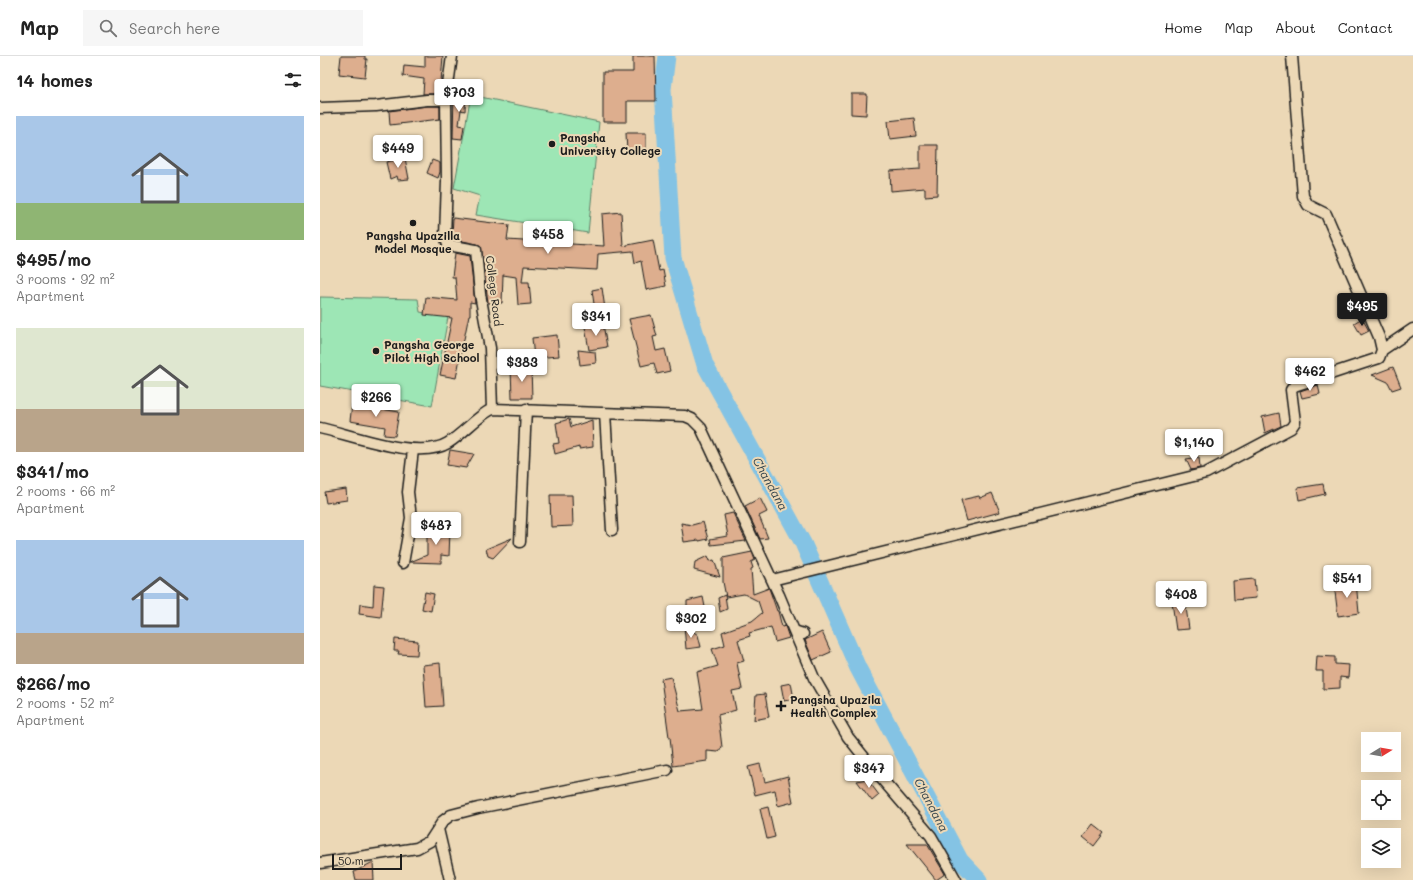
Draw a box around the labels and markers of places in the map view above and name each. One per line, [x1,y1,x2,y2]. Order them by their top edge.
pin: $703 [435,79,483,113]
place label: Pangsha University College [560,130,661,158]
pin: $449 [374,135,422,169]
marker: Pangsha University College [547,139,557,149]
marker: Pangsha Upazilla Model Mosque [408,218,418,228]
pin: $458 [524,221,572,255]
place label: Pangsha Upazilla Model Mosque [366,228,460,256]
pin: $495 [1338,293,1386,327]
pin: $341 [572,303,620,337]
place label: Pangsha George Pilot High School [384,337,479,365]
marker: Pangsha George Pilot High School [371,346,381,356]
pin: $383 [498,349,546,383]
pin: $462 [1286,358,1334,392]
pin: $266 [352,384,400,418]
pin: $1,140 [1161,429,1227,463]
pin: $487 [412,512,460,546]
pin: $541 [1323,565,1371,599]
pin: $408 [1157,581,1205,615]
pin: $302 [667,605,715,639]
place label: Pangsha Upazila Health Complex [790,692,881,720]
marker: Pangsha Upazila Health Complex [775,700,787,712]
pin: $347 [845,755,893,789]

